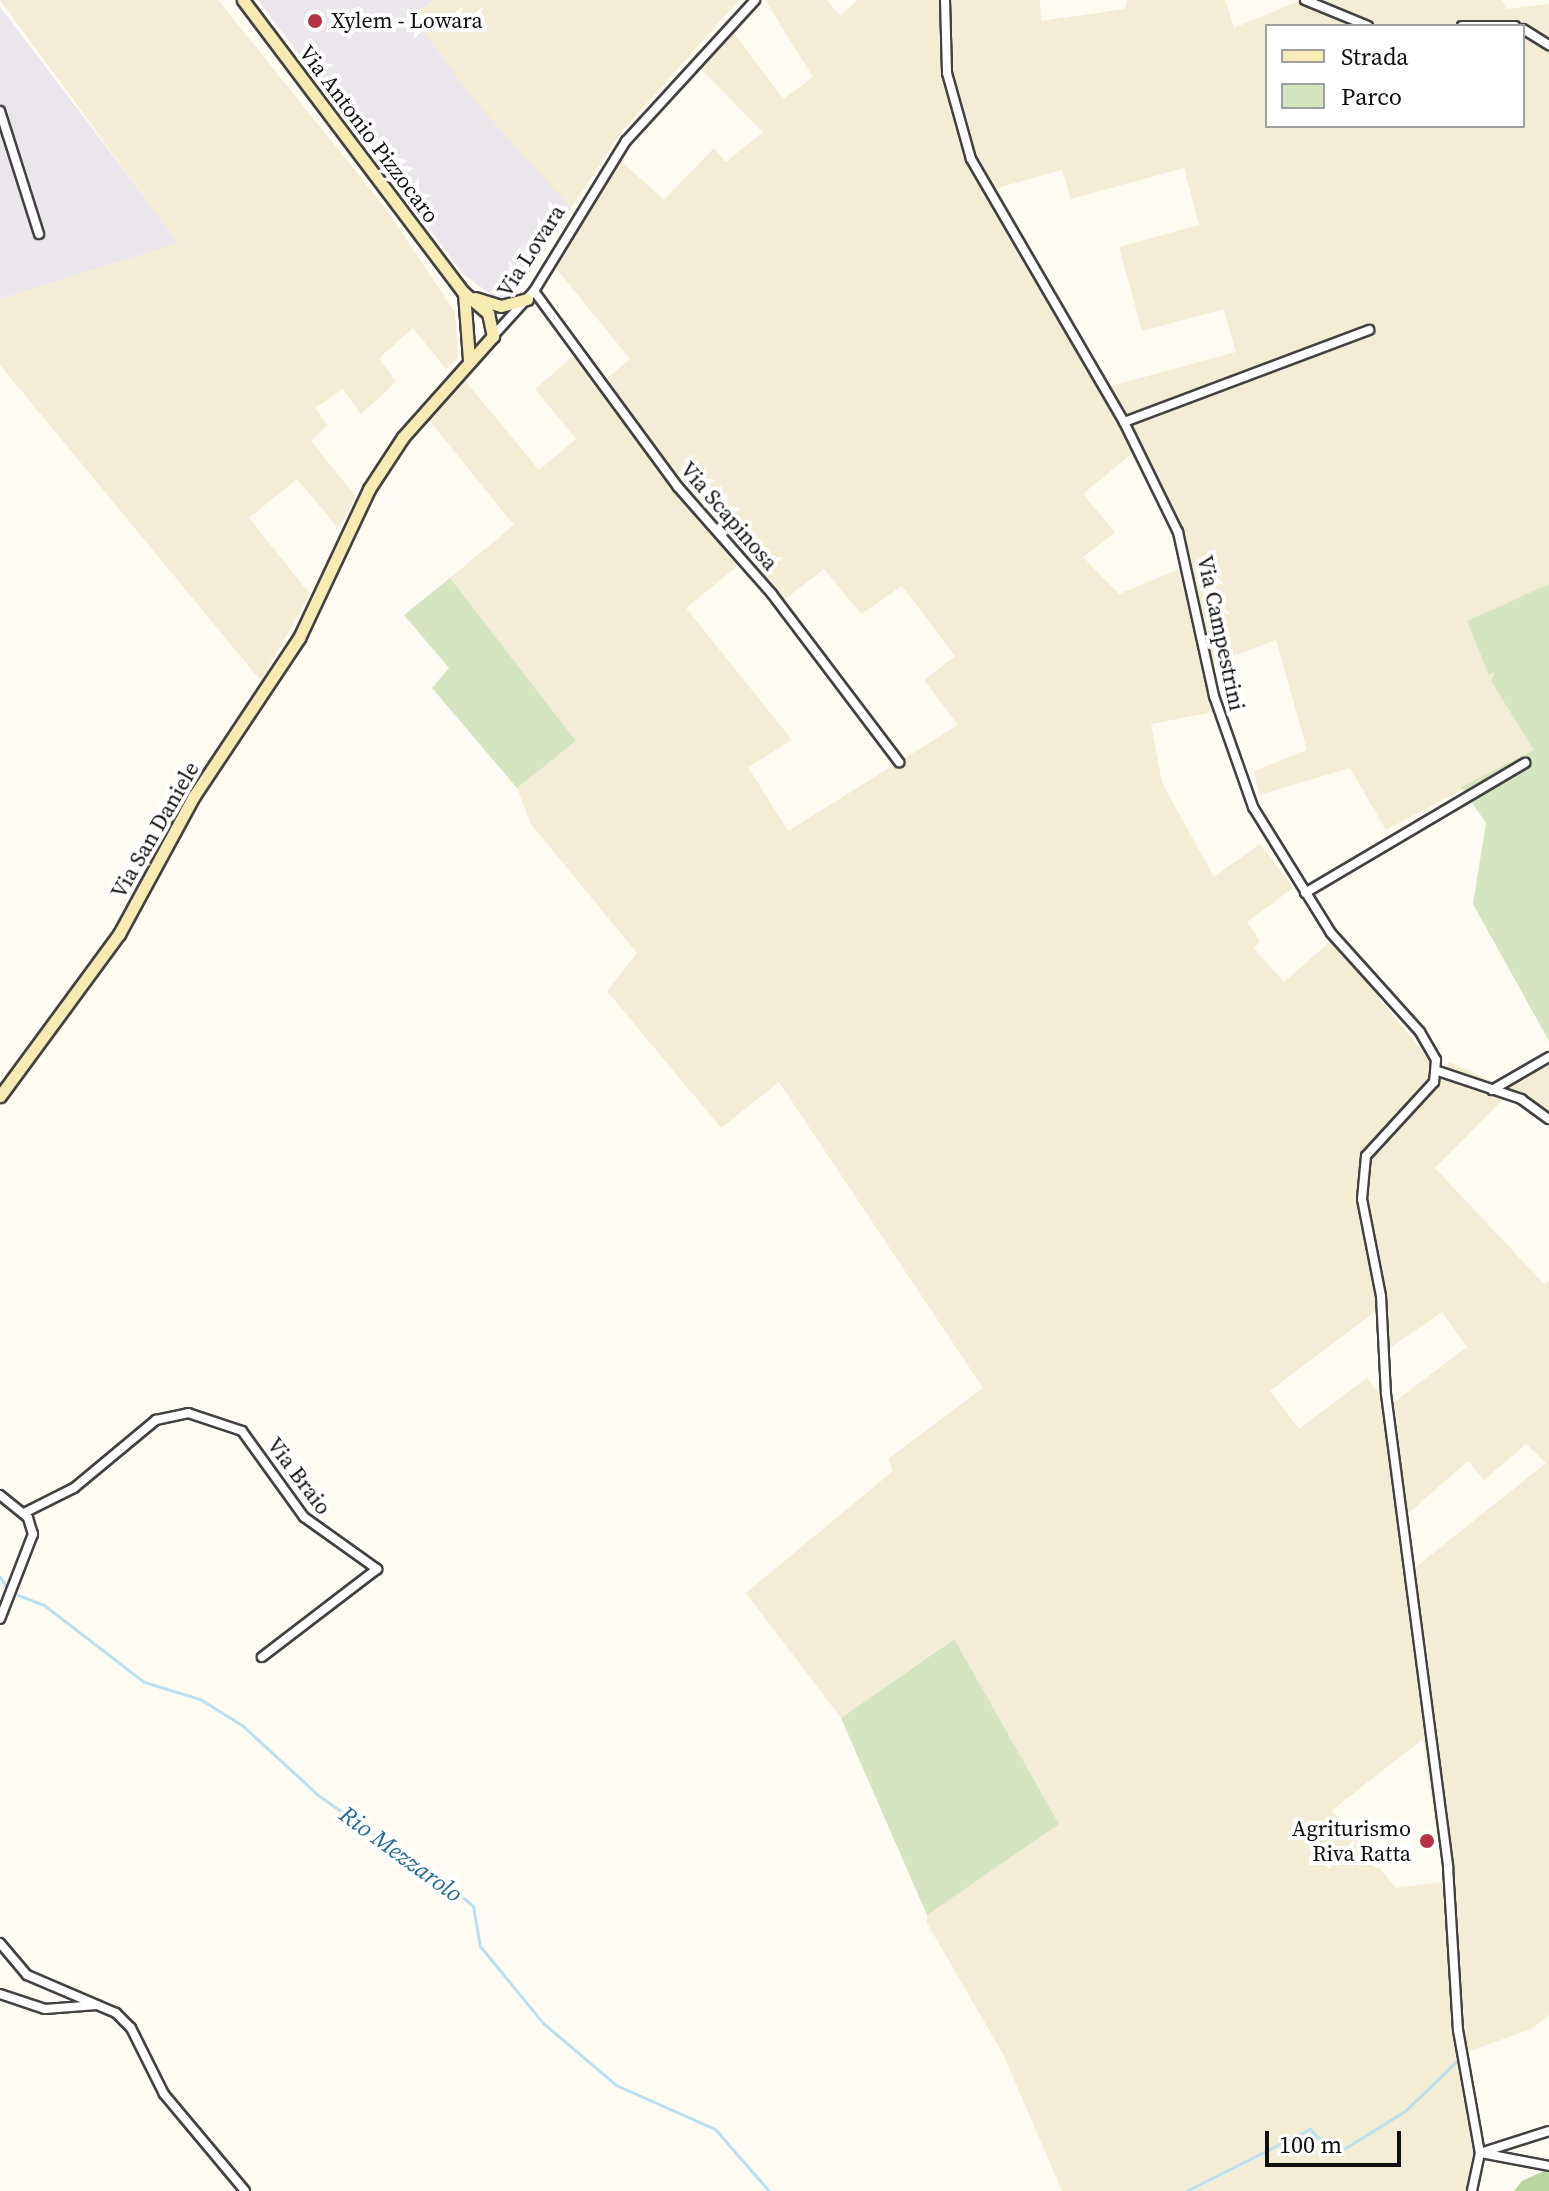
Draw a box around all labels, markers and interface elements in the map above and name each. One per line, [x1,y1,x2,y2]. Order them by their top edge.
place label: Xylem - Lowara [331,8,483,34]
marker: Xylem - Lowara [306,12,324,30]
legend [1265,24,1525,128]
street label: Via Antonio Pizzocaro [293,40,445,228]
text: Strada [1341,40,1409,73]
text: Parco [1341,80,1402,113]
street label: Via Lovara [492,200,570,302]
street label: Via Scapinosa [675,456,783,576]
street label: Via Campestrini [1192,553,1250,713]
street label: Via San Daniele [105,757,205,903]
street label: Via Braio [261,1432,337,1520]
water label: Rio Mezzarolo [334,1800,468,1908]
place label: Agriturismo Riva Ratta [1292,1815,1411,1866]
marker: Agriturismo Riva Ratta [1418,1832,1436,1850]
scale bar [1269,2115,1405,2165]
text: 100 m [1279,2128,1342,2161]

